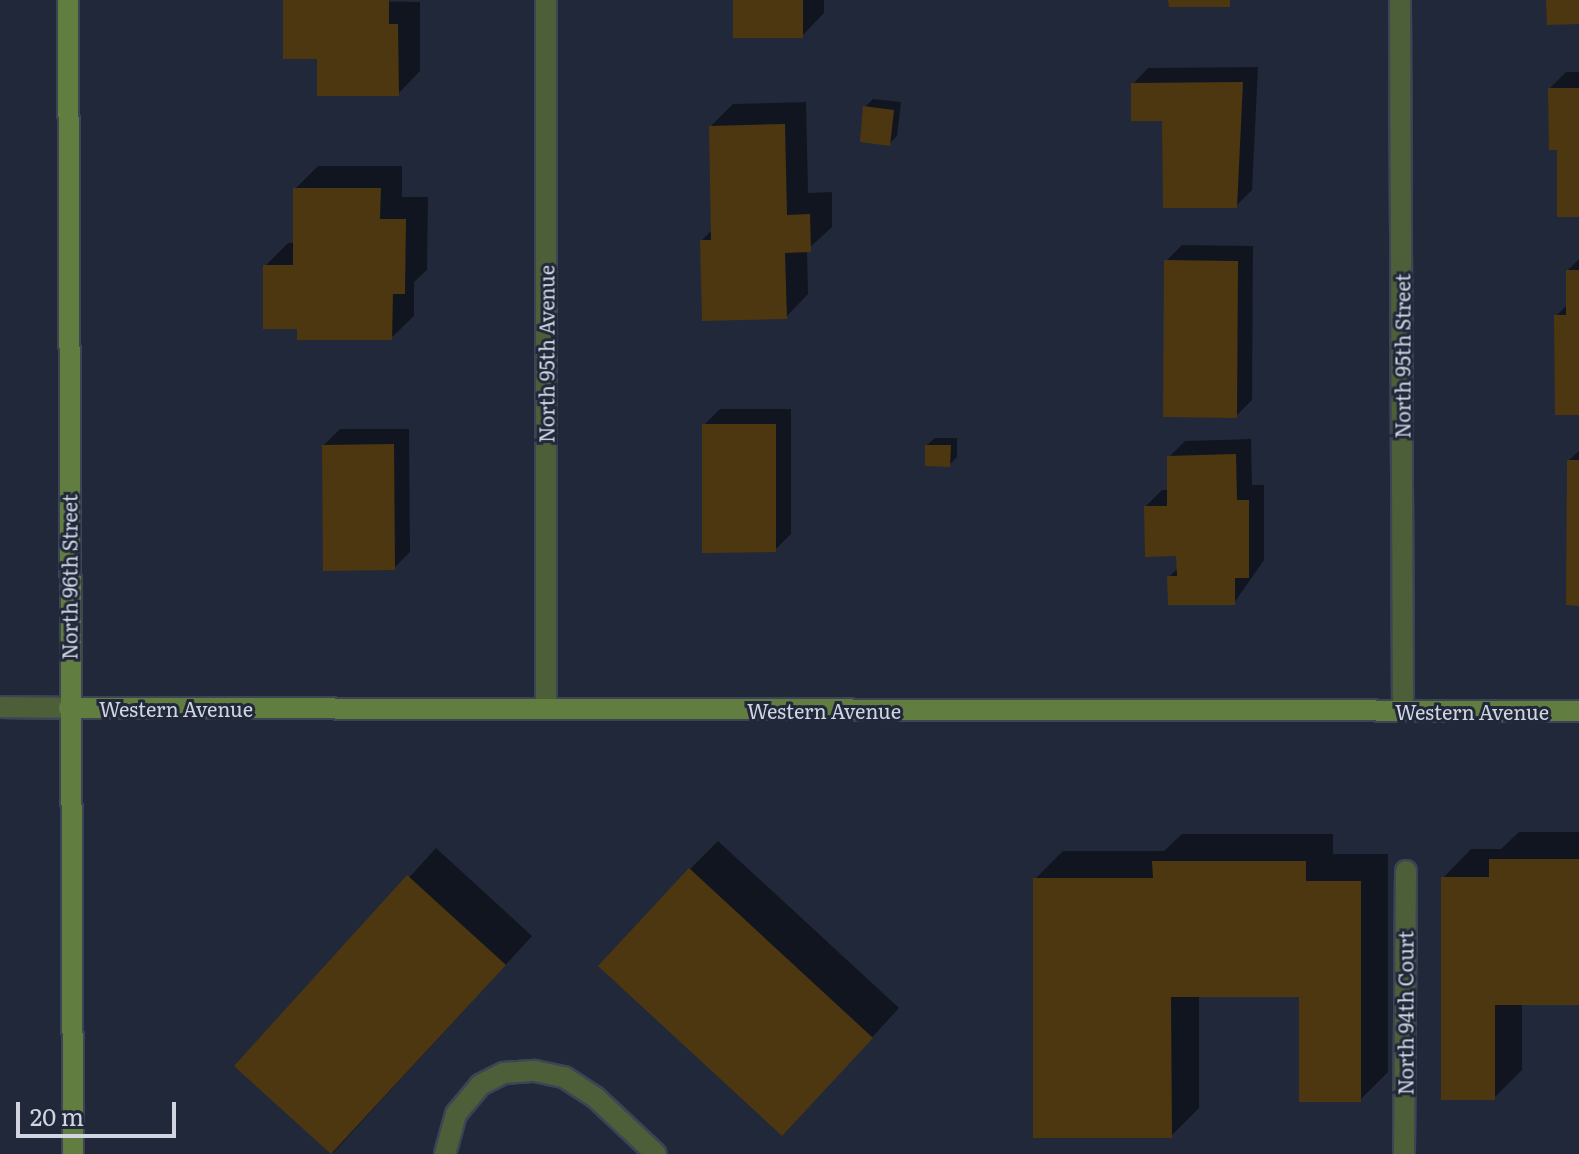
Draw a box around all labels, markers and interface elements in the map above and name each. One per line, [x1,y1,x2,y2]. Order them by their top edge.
street label: North 95th Avenue [534,265,558,443]
street label: North 95th Street [1390,273,1414,439]
street label: North 96th Street [57,494,81,660]
street label: Western Avenue [99,696,253,720]
street label: Western Avenue [747,698,901,722]
street label: Western Avenue [1395,699,1549,723]
street label: North 94th Court [1393,931,1417,1095]
scale bar [20,1086,180,1136]
text: 20 m [30,1098,84,1133]

